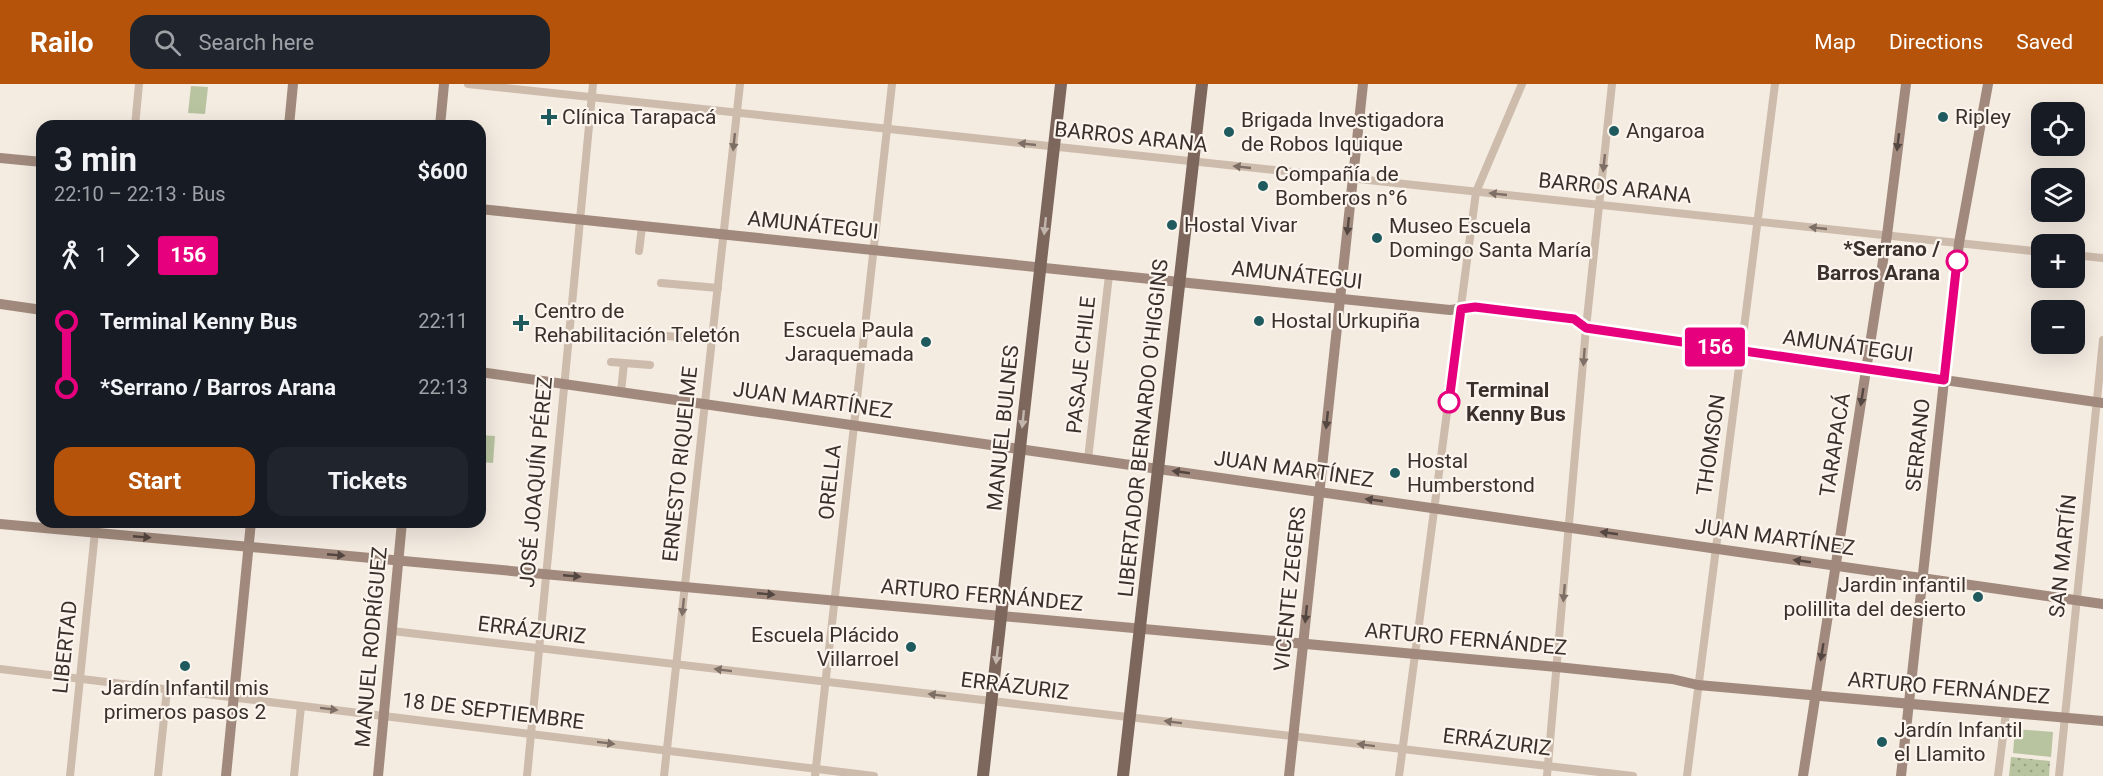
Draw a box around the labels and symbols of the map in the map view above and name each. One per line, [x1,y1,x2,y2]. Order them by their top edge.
place label: Clínica Tarapacá [562,105,716,129]
place label: Ripley [1955,105,2011,129]
marker: Clínica Tarapacá [540,108,558,126]
place label: Brigada Investigadora de Robos Iquique [1241,108,1444,156]
marker: Ripley [1936,110,1950,124]
street label: BARROS ARANA [1053,117,1209,157]
place label: Angaroa [1626,119,1705,143]
marker: Angaroa [1607,124,1621,138]
marker: Brigada Investigadora de Robos Iquique [1222,125,1236,139]
one-way arrow [729,133,739,152]
one-way arrow [1894,133,1903,152]
one-way arrow [1017,139,1036,149]
one-way arrow [1599,154,1608,173]
one-way arrow [1232,162,1251,171]
place label: Compañía de Bomberos n°6 [1275,162,1408,210]
street label: BARROS ARANA [1537,168,1693,208]
marker: Compañía de Bomberos n°6 [1256,179,1270,193]
one-way arrow [1489,189,1508,199]
street label: AMUNÁTEGUI [746,206,880,244]
place label: Hostal Vivar [1184,213,1297,237]
place label: Museo Escuela Domingo Santa María [1389,214,1591,262]
one-way arrow [1040,216,1050,235]
one-way arrow [1343,216,1352,235]
marker: Hostal Vivar [1165,218,1179,232]
one-way arrow [1808,223,1827,233]
marker: Museo Escuela Domingo Santa María [1370,231,1384,245]
place label: *Serrano / Barros Arana [1817,237,1940,285]
marker: *Serrano / Barros Arana [1946,250,1968,272]
street label: AMUNÁTEGUI [1230,256,1364,294]
street label: LIBERTADOR BERNARDO O'HIGGINS [1113,258,1173,598]
street label: PASAJE CHILE [1062,295,1100,435]
place label: Centro de Rehabilitación Teletón [534,299,740,347]
place label: Hostal Urkupiña [1271,309,1420,333]
marker: Centro de Rehabilitación Teletón [512,314,530,332]
marker: Hostal Urkupiña [1252,314,1266,328]
place label: Escuela Paula Jaraquemada [783,318,914,366]
street label: AMUNÁTEGUI [1781,325,1915,367]
line badge: 156 [1680,328,1750,366]
marker: Escuela Paula Jaraquemada [919,335,933,349]
street label: MANUEL BULNES [982,344,1024,512]
one-way arrow [1579,348,1588,367]
street label: ERNESTO RIQUELME [658,365,702,563]
street label: JOSÉ JOAQUÍN PÉREZ [515,376,557,588]
street label: JUAN MARTÍNEZ [732,377,894,423]
place label: Terminal Kenny Bus [1466,378,1566,426]
one-way arrow [1857,388,1866,407]
marker: Terminal Kenny Bus [1438,391,1460,413]
street label: TARAPACÁ [1815,391,1855,499]
street label: THOMSON [1692,393,1730,497]
street label: SERRANO [1901,397,1935,493]
one-way arrow [1018,410,1028,429]
one-way arrow [1322,410,1332,429]
street label: ORELLA [814,443,846,521]
street label: JUAN MARTÍNEZ [1213,446,1375,492]
place label: Hostal Humberstond [1407,449,1535,497]
marker: Hostal Humberstond [1388,466,1402,480]
one-way arrow [1172,468,1191,477]
street label: SAN MARTÍN [2045,493,2081,619]
one-way arrow [1365,495,1384,504]
street label: VICENTE ZEGERS [1269,506,1311,672]
street label: JUAN MARTÍNEZ [1694,514,1856,560]
one-way arrow [1600,529,1619,538]
one-way arrow [132,532,151,542]
street label: MANUEL RODRÍGUEZ [350,546,392,748]
one-way arrow [327,550,346,560]
one-way arrow [1793,556,1812,565]
one-way arrow [563,571,582,581]
place label: Jardin infantil polillita del desierto [1784,573,1966,621]
street label: ARTURO FERNÁNDEZ [880,574,1084,616]
one-way arrow [1559,584,1569,603]
one-way arrow [757,589,776,599]
marker: Jardin infantil polillita del desierto [1971,590,1985,604]
one-way arrow [678,598,688,617]
street label: LIBERTAD [48,599,82,695]
one-way arrow [1302,604,1311,623]
street label: ERRÁZURIZ [476,611,588,649]
street label: ARTURO FERNÁNDEZ [1364,618,1568,660]
place label: Escuela Plácido Villarroel [751,623,899,671]
marker: Escuela Plácido Villarroel [904,640,918,654]
one-way arrow [1818,643,1827,662]
one-way arrow [992,645,1002,664]
marker: Jardín Infantil mis primeros pasos 2 [178,659,192,673]
one-way arrow [713,665,732,675]
street label: ERRÁZURIZ [959,667,1071,705]
street label: ARTURO FERNÁNDEZ [1847,667,2051,709]
place label: Jardín Infantil mis primeros pasos 2 [101,676,269,724]
street label: 18 DE SEPTIEMBRE [400,688,586,734]
one-way arrow [928,690,947,700]
one-way arrow [320,705,339,714]
one-way arrow [1163,718,1182,727]
place label: Jardín Infantil el Llamito [1894,718,2023,766]
street label: ERRÁZURIZ [1441,723,1553,761]
marker: Jardín Infantil el Llamito [1875,735,1889,749]
one-way arrow [597,738,616,748]
one-way arrow [1357,740,1376,750]

